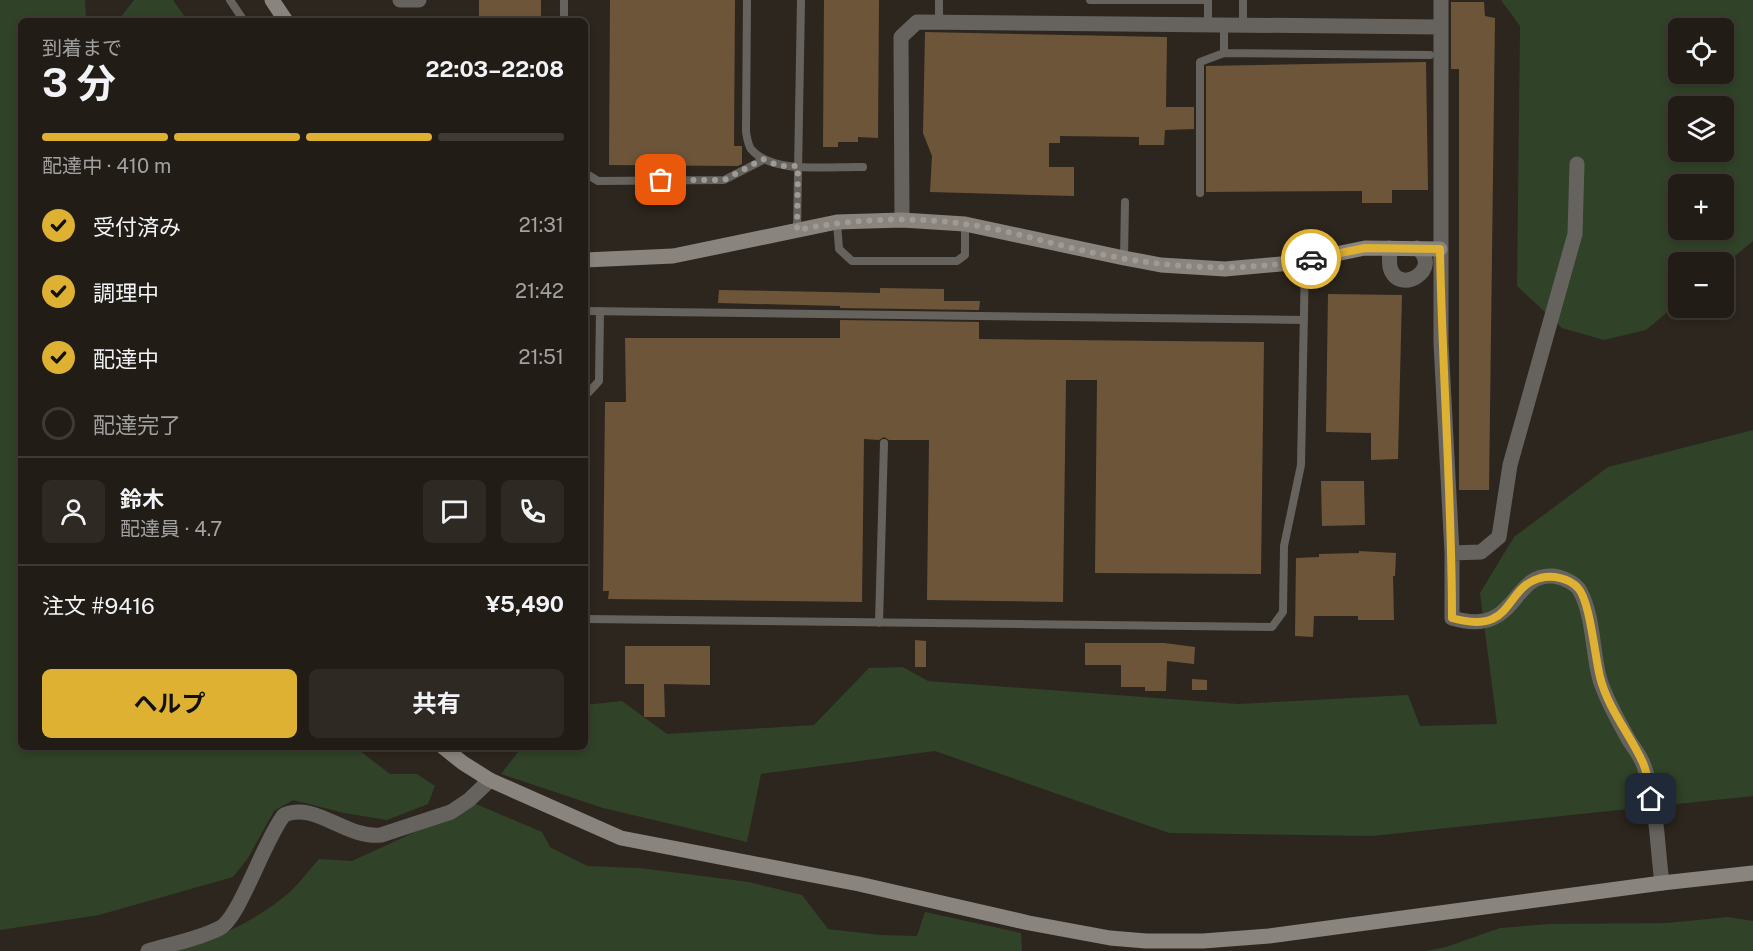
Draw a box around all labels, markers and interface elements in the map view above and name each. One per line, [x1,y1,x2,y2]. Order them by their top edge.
map controls [1668,18,1734,318]
button: locate [1668,18,1734,84]
text: 到着まで [42,36,122,60]
text: 22:03–22:08 [426,56,564,82]
text: 3 分 [42,60,116,106]
button: layers [1668,96,1734,162]
text: 配達中 · 410 m [42,154,171,178]
pin [635,154,686,205]
icon: bag [644,163,677,196]
button: + [1668,174,1734,240]
icon: check [42,209,75,242]
text: 21:31 [519,213,564,237]
text: 受付済み [93,214,181,240]
courier [1281,229,1341,289]
icon: car [1295,243,1328,276]
button: − [1668,252,1734,318]
icon: check [42,275,75,308]
text: 21:42 [515,279,564,303]
text: 調理中 [93,280,159,306]
icon: check [42,341,75,374]
text: 21:51 [518,345,564,369]
text: 配達中 [93,346,159,372]
text: 配達完了 [93,412,181,438]
button: person [42,480,105,543]
button: chat [423,480,486,543]
button: phone [501,480,564,543]
text: 鈴木 [120,486,164,512]
text: 配達員 · 4.7 [120,517,222,541]
text: ¥5,490 [486,591,564,617]
text: 注文 #9416 [42,593,155,619]
button: ヘルプ [42,669,297,738]
button: 共有 [309,669,564,738]
pin [1625,773,1676,824]
icon: home [1634,782,1667,815]

